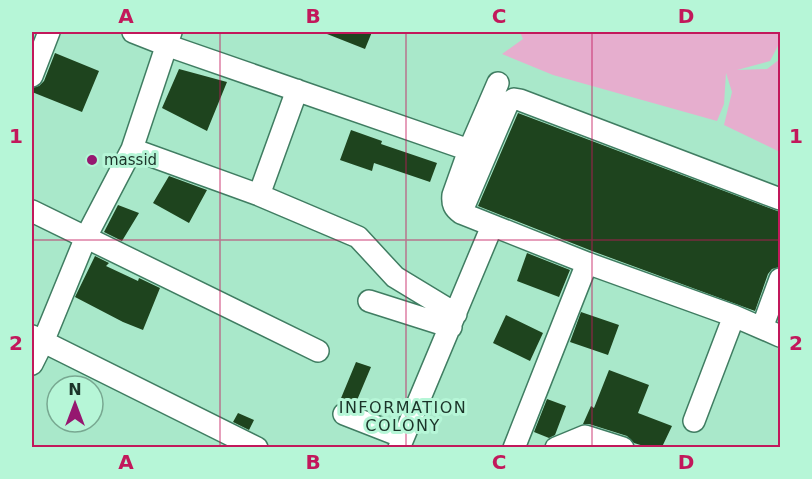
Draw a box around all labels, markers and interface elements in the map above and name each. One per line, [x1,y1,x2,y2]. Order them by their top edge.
text: A [118,4,134,28]
text: B [305,4,321,28]
text: C [492,4,506,28]
text: D [678,4,694,28]
text: 1 [9,124,23,148]
text: 1 [789,124,803,148]
place label: massid [104,151,157,169]
marker: massid [85,153,99,167]
text: 2 [9,331,23,355]
text: 2 [789,331,803,355]
north arrow [45,374,105,434]
text: N [68,380,82,399]
district label: INFORMATION COLONY [339,398,467,435]
text: A [118,450,134,474]
text: B [305,450,321,474]
text: C [492,450,506,474]
text: D [678,450,694,474]

